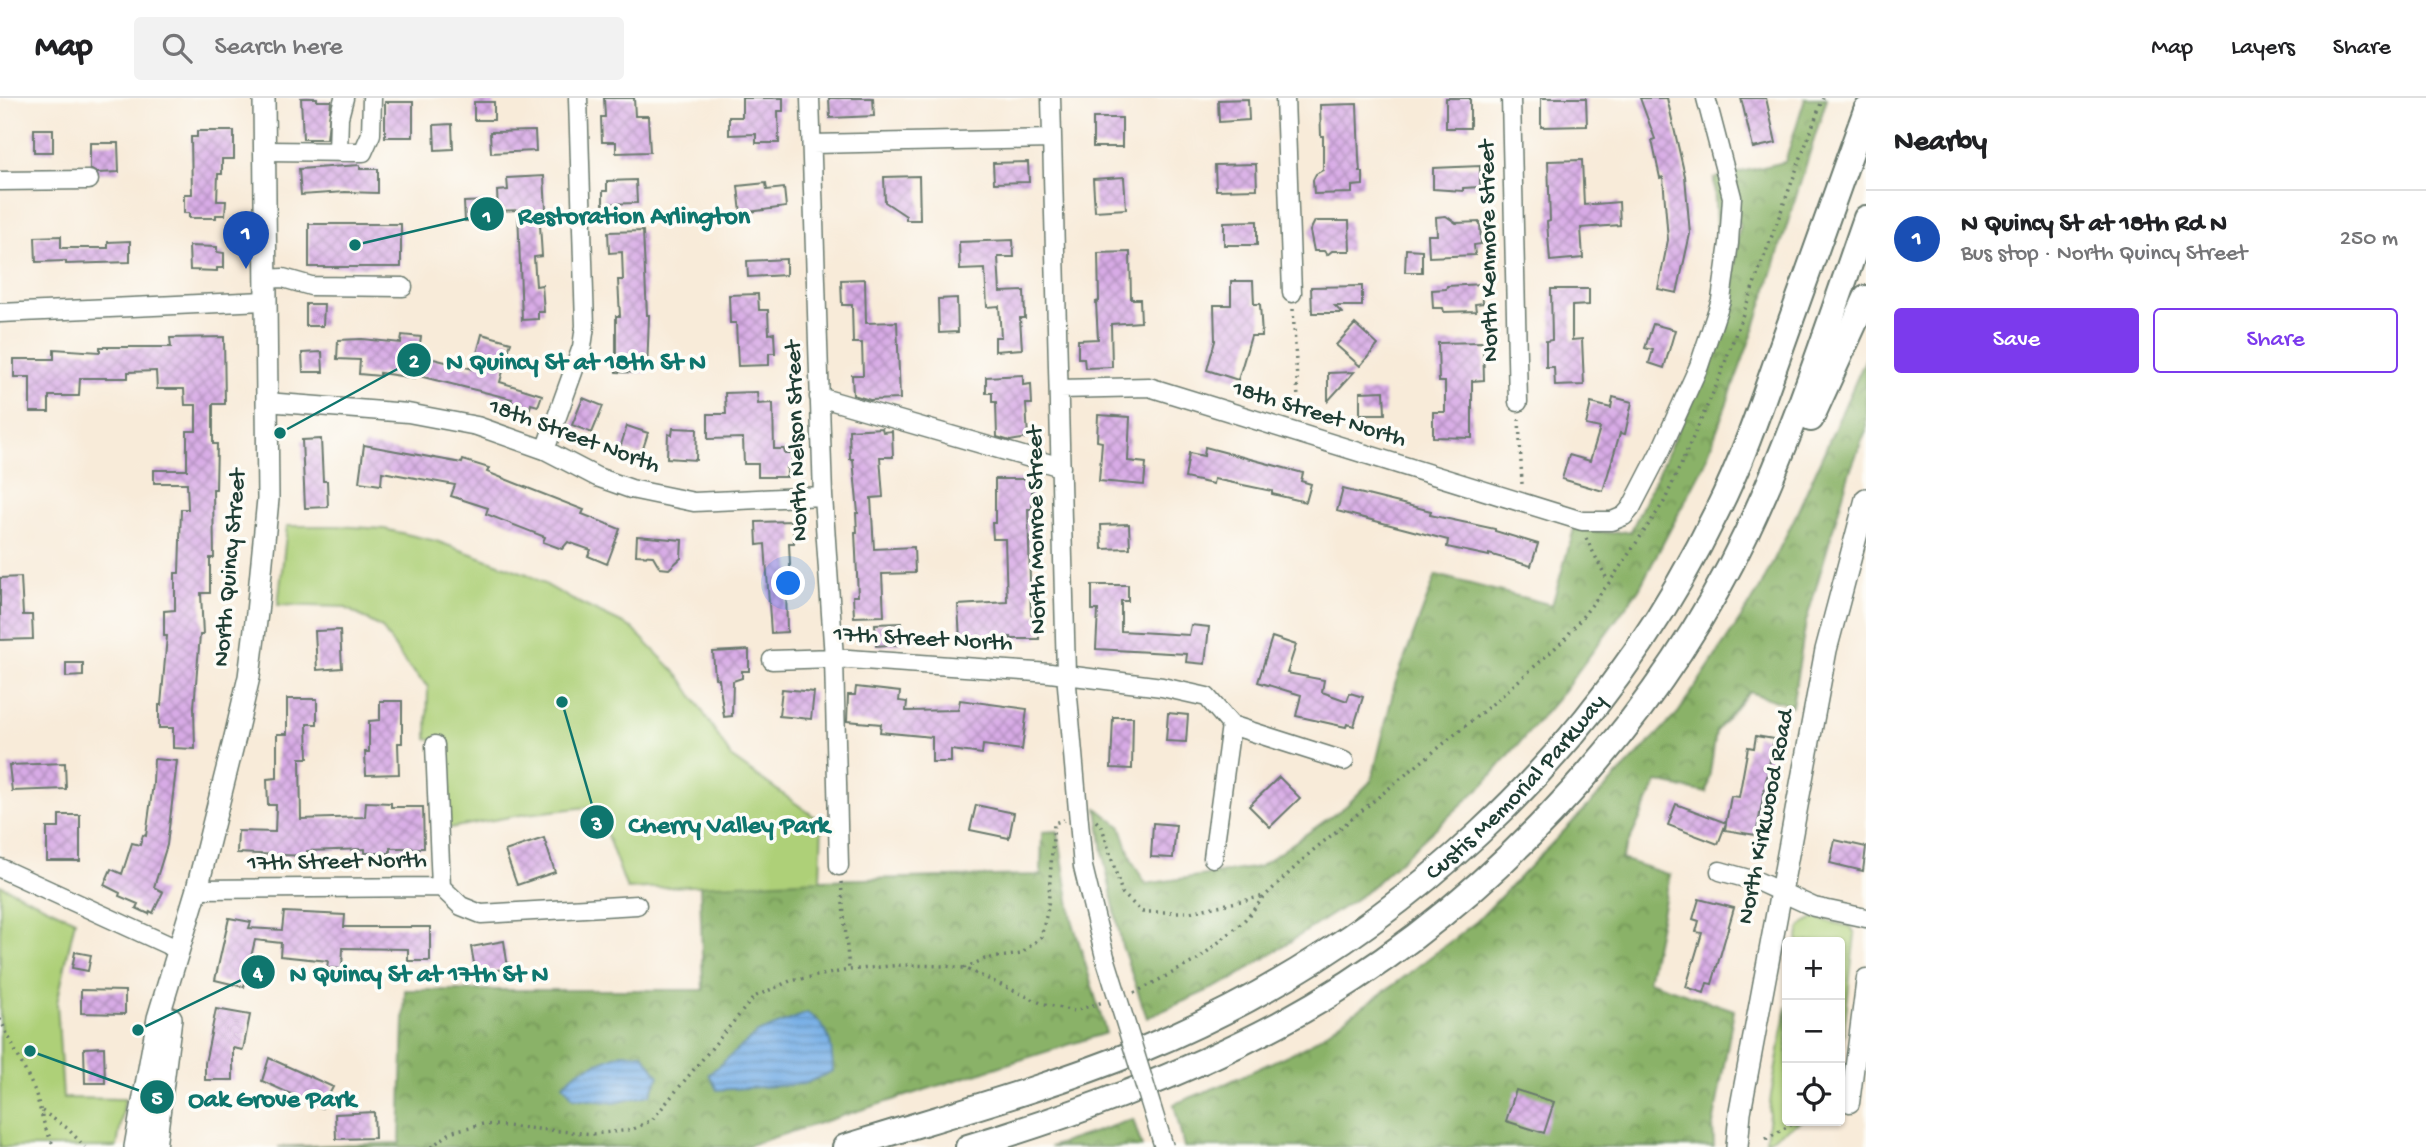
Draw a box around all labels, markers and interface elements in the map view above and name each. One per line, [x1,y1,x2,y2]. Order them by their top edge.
search box [134,17,624,80]
text: Map [35,29,92,67]
icon: search [158,29,196,67]
text: Search here [214,33,343,64]
text: Map [2151,34,2193,63]
text: Layers [2231,34,2295,63]
text: Share [2333,34,2391,63]
text: Nearby [1894,126,1987,161]
street label: North Kenmore Street [1474,138,1506,362]
callout: Restoration Arlington [469,191,764,238]
text: Restoration Arlington [517,203,751,234]
text: 1 [482,206,491,231]
text: N Quincy St at 18th Rd N [1961,210,2227,241]
pin: 1 [223,211,269,269]
text: 1 [1912,226,1922,253]
text: 250 m [2340,226,2398,253]
text: Bus stop · North Quincy Street [1961,241,2247,268]
button: Save [1894,308,2139,373]
button: Share [2153,308,2398,373]
callout: N Quincy St at 18th St N [397,336,720,383]
street label: North Nelson Street [780,338,816,542]
text: N Quincy St at 18th St N [446,349,706,380]
text: 2 [409,351,420,376]
street label: 18th Street North [1228,374,1410,455]
street label: 18th Street North [483,392,664,481]
street label: North Monroe Street [1022,423,1054,635]
street label: North Quincy Street [208,466,254,668]
your location [771,566,805,600]
street label: 17th Street North [832,621,1014,659]
street label: Custis Memorial Parkway [1420,689,1613,888]
street label: North Kirkwood Road [1732,705,1802,927]
callout: Cherry Valley Park [580,799,844,846]
text: Cherry Valley Park [628,812,833,843]
text: 3 [591,814,603,839]
street label: 17th Street North [246,847,427,879]
map controls [1782,937,1845,1126]
button: + [1782,937,1845,1000]
callout: N Quincy St at 17th St N [240,948,562,995]
text: N Quincy St at 17th St N [289,961,549,992]
text: 4 [252,963,264,988]
button: − [1782,1000,1845,1063]
button: locate [1782,1063,1845,1126]
callout: Oak Grove Park [140,1073,370,1120]
text: Oak Grove Park [188,1086,359,1117]
text: 5 [151,1088,163,1113]

